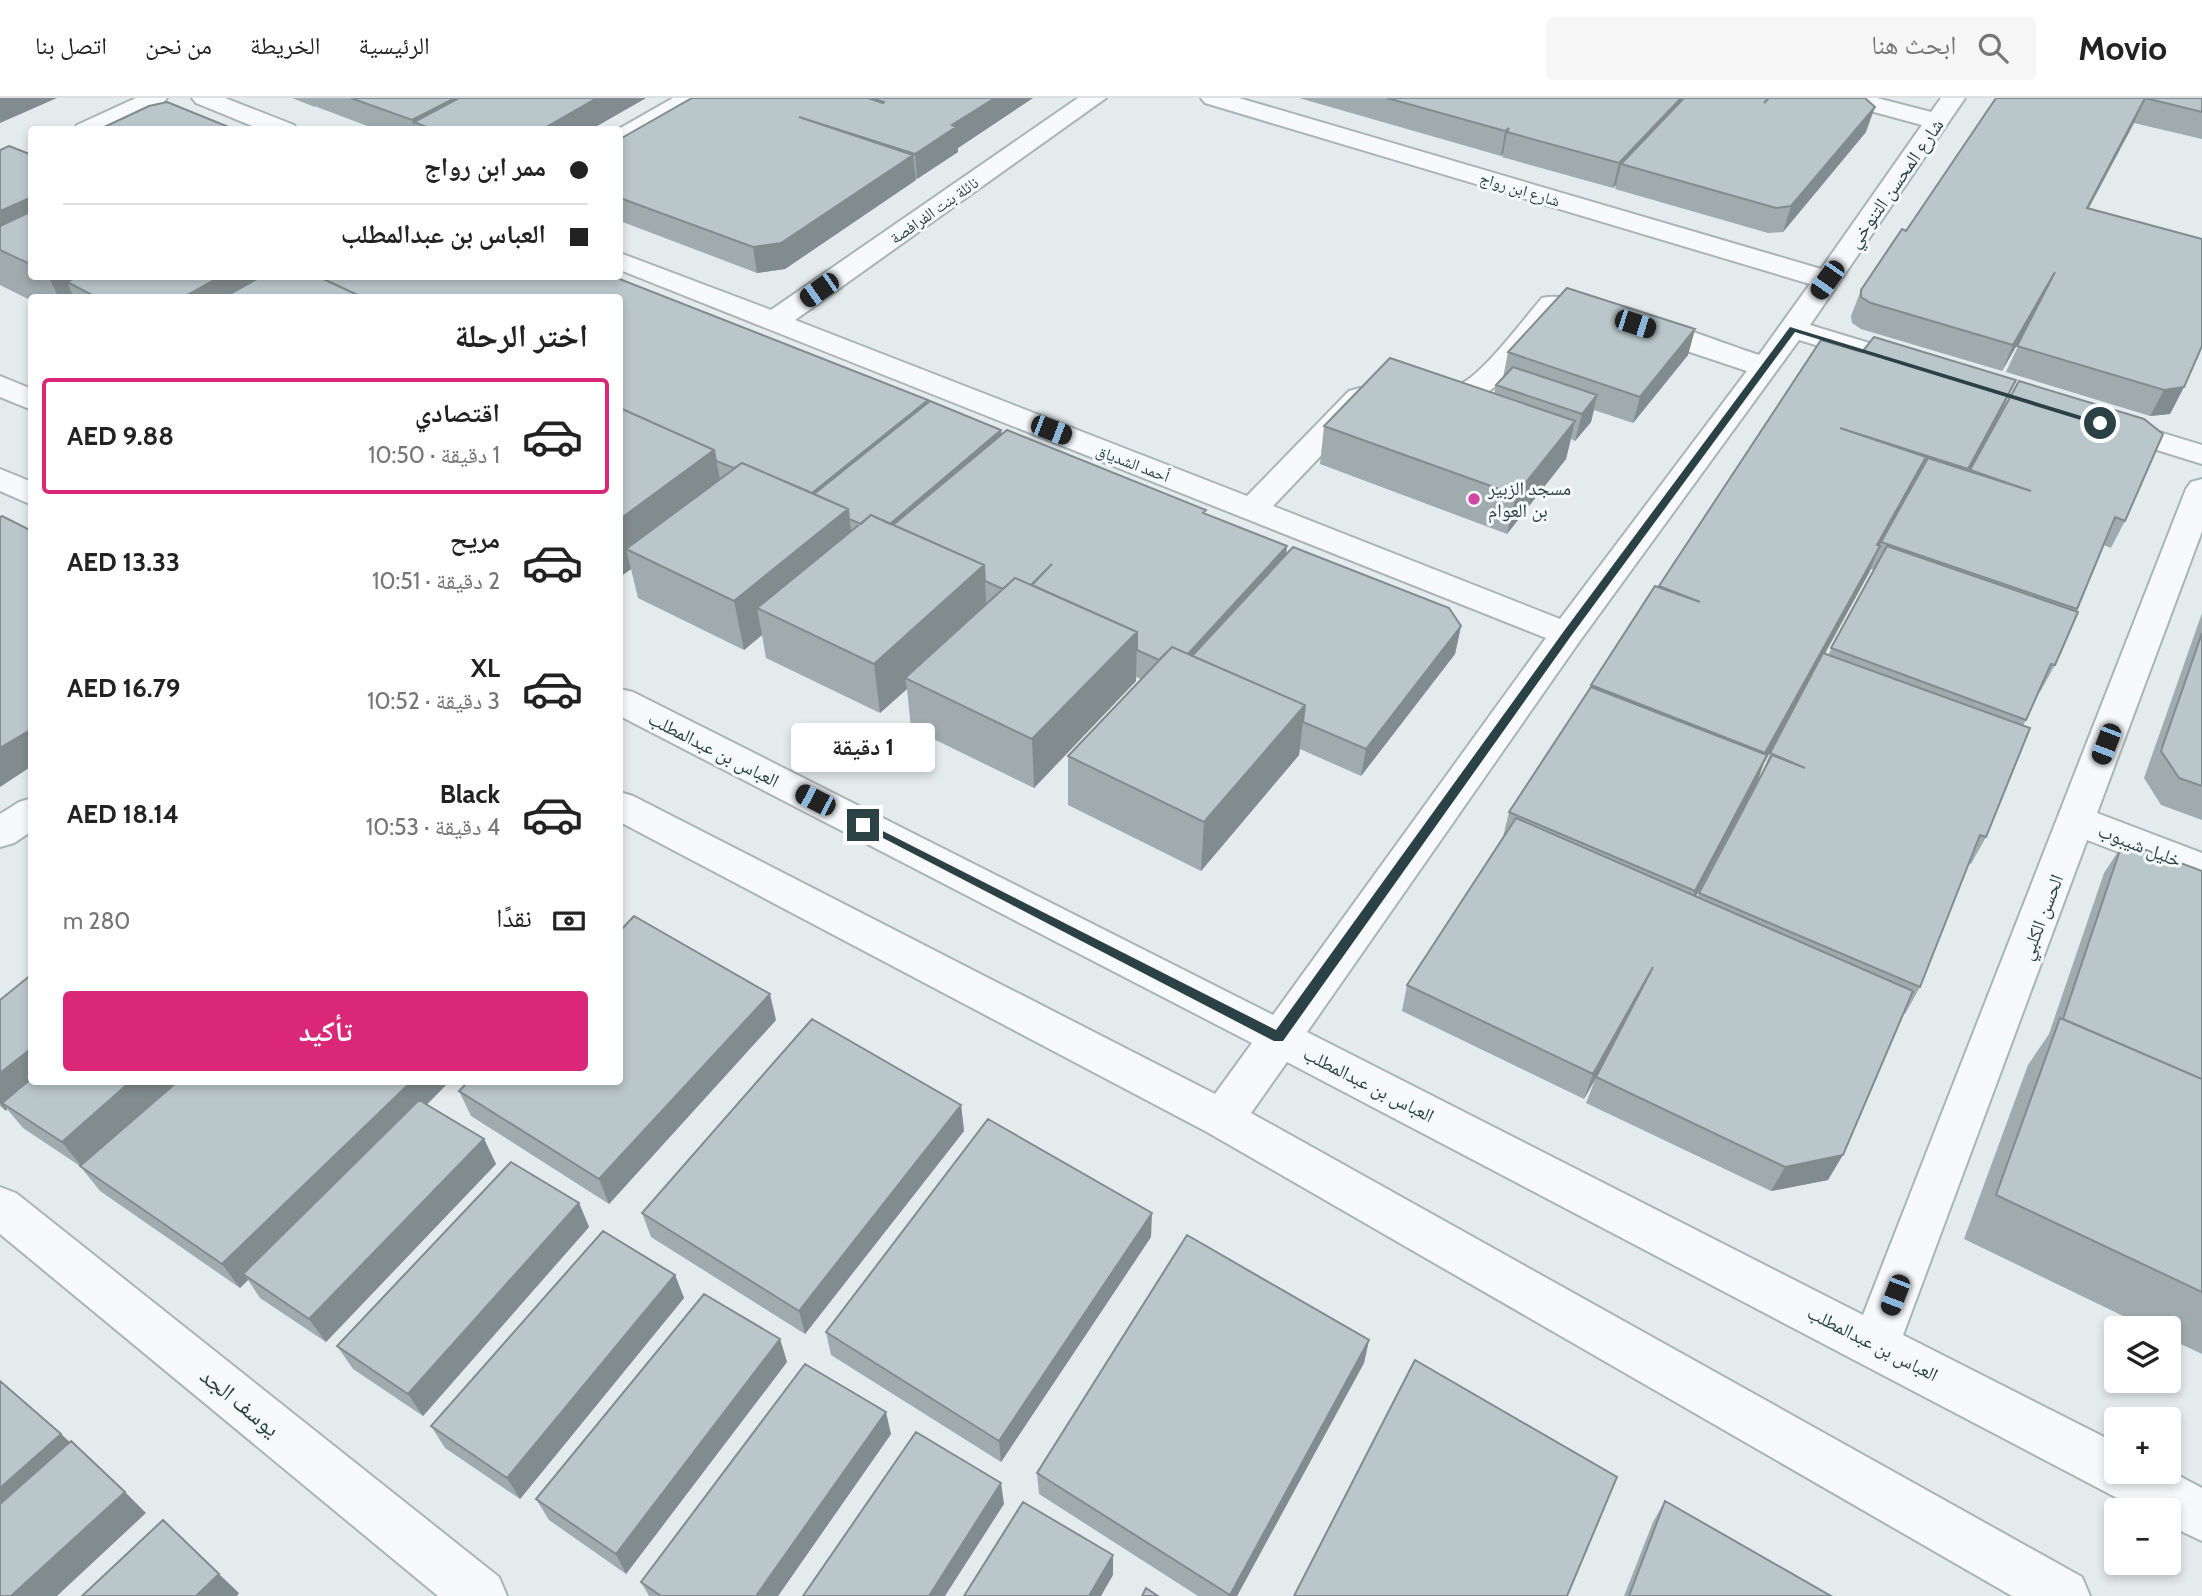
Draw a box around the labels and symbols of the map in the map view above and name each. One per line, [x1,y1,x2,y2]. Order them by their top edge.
street label: شارع المحسن التنوخي [1842,114,1952,254]
street label: شارع ابن رواج [1477,168,1562,212]
street label: نائلة بنت الفرافصة [886,173,982,248]
car [1807,257,1848,303]
car [796,269,843,311]
car [1612,308,1659,340]
route start [2084,407,2116,439]
car [1028,413,1075,447]
street label: أحمد الشدياق [1093,441,1172,487]
place label: مسجد الزبير بن العوام [1487,477,1571,524]
marker: مسجد الزبير بن العوام [1466,491,1482,507]
street label: العباس بن عبدالمطلب [645,707,783,792]
car [2089,721,2124,767]
callout: 1 دقيقة [791,724,935,772]
car [792,781,839,819]
route end [847,809,879,841]
street label: خليل شيبوب [2095,819,2185,872]
street label: الحسن الكلبي [2015,871,2072,965]
street label: العباس بن عبدالمطلب [1300,1042,1438,1127]
car [1878,1272,1913,1318]
street label: العباس بن عبدالمطلب [1804,1301,1942,1386]
street label: يوسف الجد [195,1361,285,1443]

